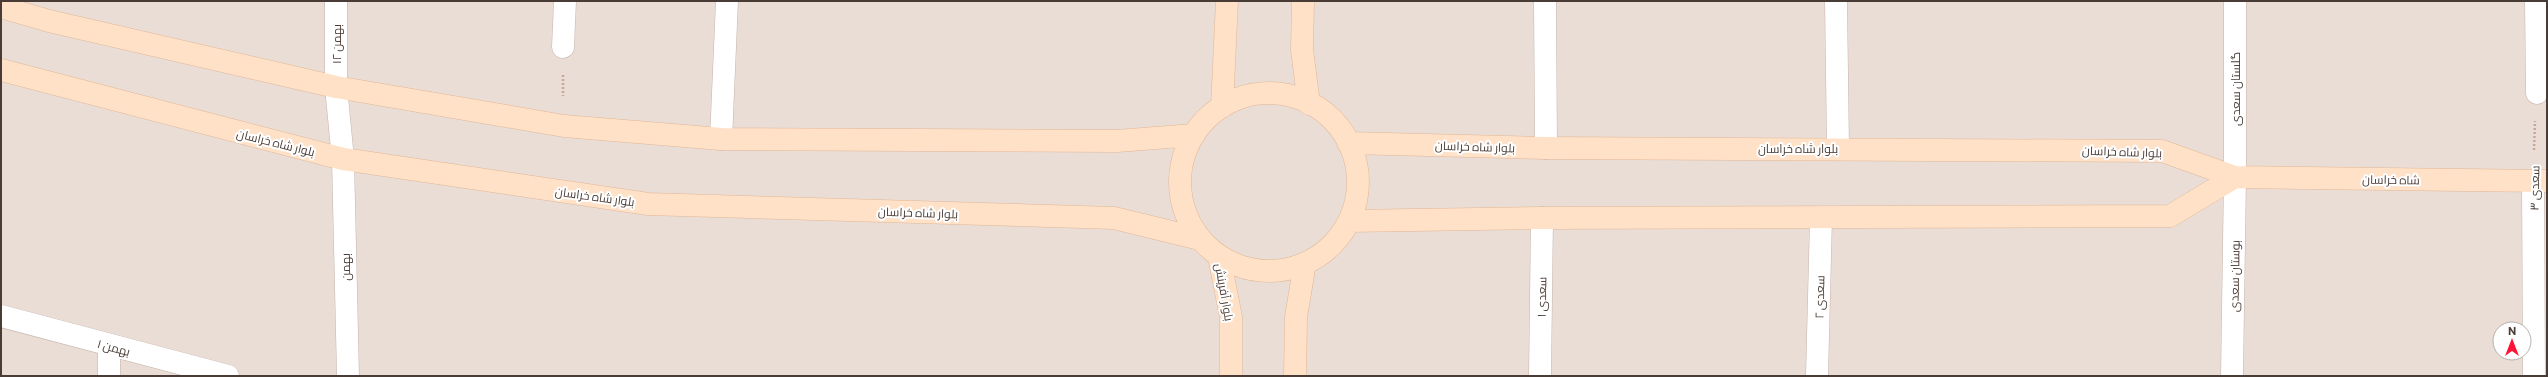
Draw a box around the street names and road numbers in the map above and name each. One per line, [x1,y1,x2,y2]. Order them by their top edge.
street label: ۱۲ بهمن [329,24,344,64]
street label: گلستان سعدی [2228,52,2243,126]
street label: بلوار شاه خراسان [235,126,317,159]
street label: بلوار شاه خراسان [1435,138,1515,155]
street label: بلوار شاه خراسان [1758,141,1838,156]
street label: بلوار شاه خراسان [2082,143,2162,160]
street label: سعدی ۳ [2527,165,2542,211]
street label: شاه خراسان [2362,171,2420,188]
street label: بلوار شاه خراسان [554,183,636,210]
street label: بلوار شاه خراسان [878,204,958,221]
street label: بوستان سعدی [2226,240,2243,312]
street label: بهمن [338,253,353,281]
street label: بلوار آفرینش [1212,262,1237,322]
street label: سعدی ۲ [1812,275,1827,319]
street label: سعدی ۱ [1534,276,1549,318]
street label: بهمن ۱ [96,336,132,359]

